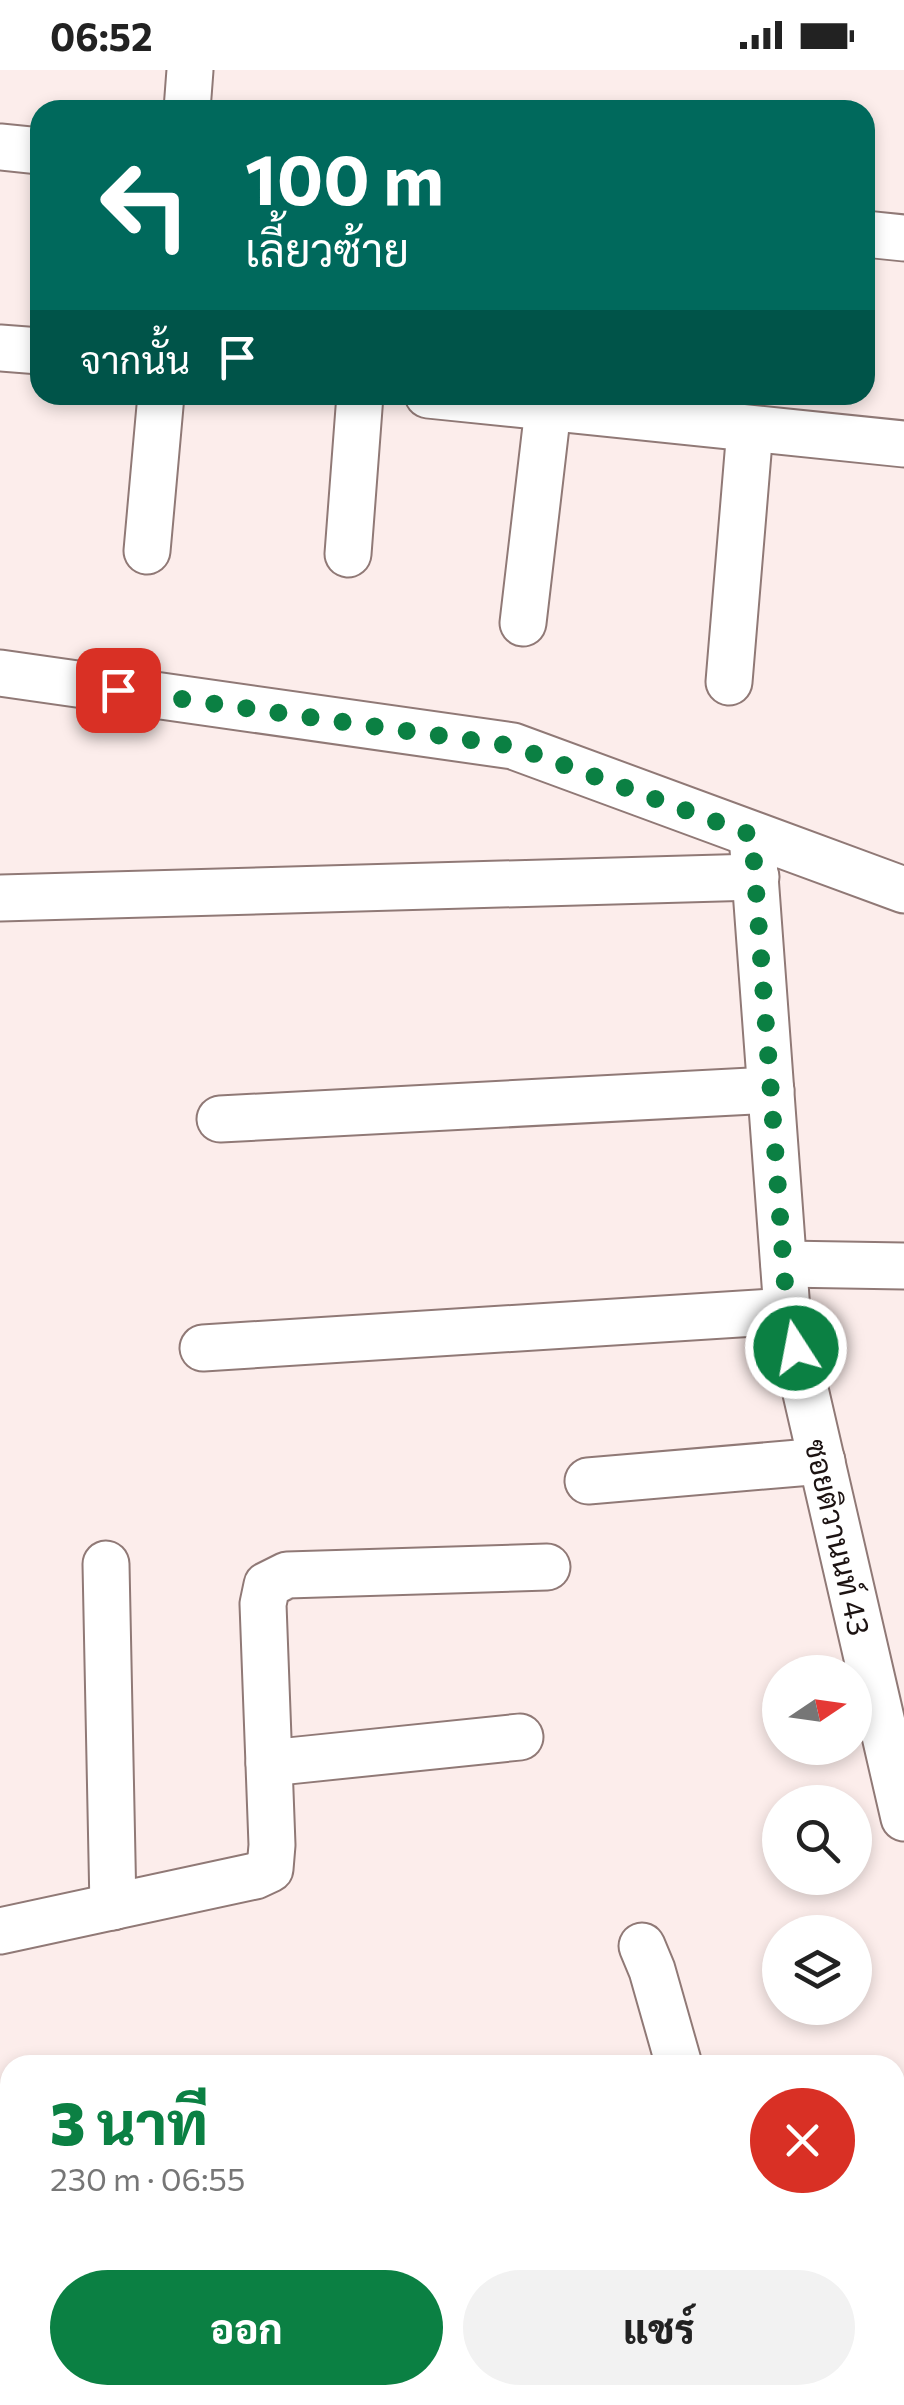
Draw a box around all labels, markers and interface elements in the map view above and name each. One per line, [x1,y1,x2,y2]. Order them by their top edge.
text: 06:52 [50,12,153,59]
text: 100 m [245,134,444,219]
icon: left [80,140,210,270]
text: เลี้ยวซ้าย [245,221,409,276]
icon: arrive [210,330,265,385]
text: จากนั้น [80,335,190,382]
pin [76,648,161,733]
icon: arrive [91,663,146,718]
position arrow [744,1296,848,1400]
street label: ซอยติวานนท์ 43 [798,1435,880,1639]
north arrow [762,1655,872,1765]
map controls [762,1655,872,2025]
button: search [762,1785,872,1895]
button: layers [762,1915,872,2025]
text: 3 นาที [50,2084,208,2157]
button: close [750,2088,855,2193]
text: 230 m · 06:55 [50,2158,245,2198]
button: ออก [50,2270,443,2385]
button: แชร์ [463,2270,855,2385]

